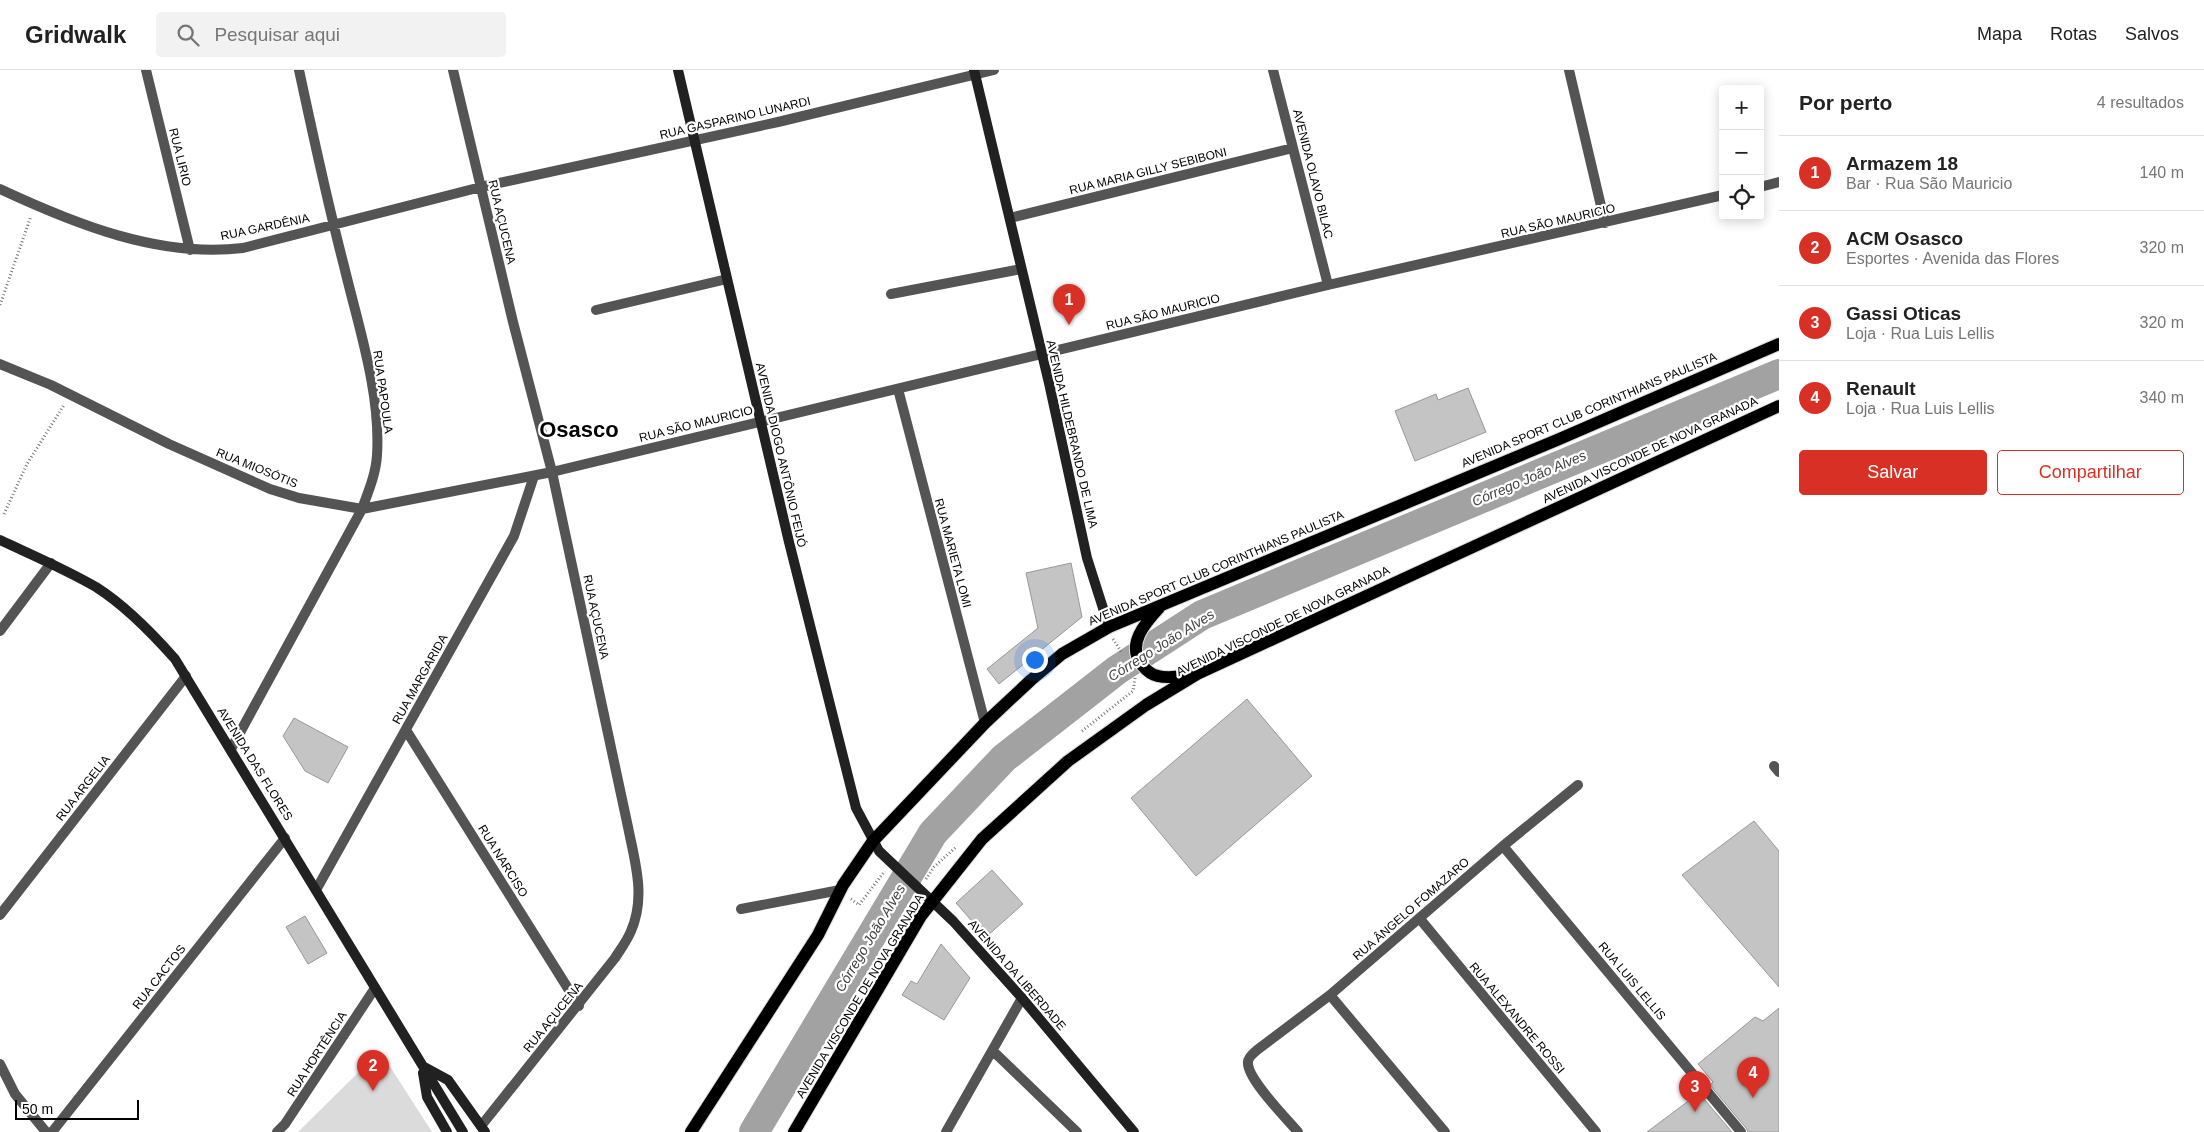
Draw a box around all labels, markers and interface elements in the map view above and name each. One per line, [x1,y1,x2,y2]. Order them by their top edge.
search box [156,12,506,57]
text: Gridwalk [25,21,126,48]
icon: search [174,21,202,49]
text: Pesquisar aqui [214,24,340,45]
text: Mapa [1977,24,2022,44]
text: Rotas [2050,24,2097,44]
text: Salvos [2125,24,2179,44]
map controls [1719,85,1764,220]
button: + [1719,85,1764,130]
text: Por perto [1799,91,1892,114]
street label: RUA GASPARINO LUNARDI [658,94,812,142]
text: 4 resultados [2097,94,2184,111]
street label: AVENIDA OLAVO BILAC [1290,108,1336,241]
street label: RUA LIRIO [166,127,194,187]
button: − [1719,130,1764,175]
street label: RUA MARIA GILLY SEBIBONI [1068,145,1228,197]
text: Armazem 18 [1846,153,1958,174]
text: 1 [1811,164,1819,181]
text: 140 m [2140,164,2184,181]
button: locate [1719,175,1764,220]
text: Bar · Rua São Mauricio [1846,175,2012,192]
street label: RUA AÇUCENA [486,179,518,265]
street label: RUA SÃO MAURICIO [1500,201,1616,241]
street label: RUA GARDÊNIA [219,210,311,243]
text: ACM Osasco [1846,228,1963,249]
text: 2 [1811,239,1819,256]
text: 320 m [2140,239,2184,256]
text: Esportes · Avenida das Flores [1846,250,2059,267]
pin: 1 [1053,284,1085,325]
street label: RUA SÃO MAURICIO [1105,291,1221,333]
text: Gassi Oticas [1846,303,1961,324]
text: 3 [1811,314,1819,331]
text: 320 m [2140,314,2184,331]
text: Loja · Rua Luis Lellis [1846,325,1995,342]
street label: AVENIDA HILDEBRANDO DE LIMA [1044,339,1100,529]
street label: RUA PAPOULA [370,350,396,434]
street label: AVENIDA SPORT CLUB CORINTHIANS PAULISTA [1459,350,1719,470]
street label: AVENIDA DIOGO ANTÔNIO FEIJÓ [753,361,810,549]
text: Renault [1846,378,1916,399]
text: 4 [1811,389,1819,406]
text: 340 m [2140,389,2184,406]
street label: AVENIDA VISCONDE DE NOVA GRANADA [1540,394,1760,506]
text: Loja · Rua Luis Lellis [1846,400,1995,417]
street label: RUA SÃO MAURICIO [638,403,754,445]
district label: Osasco [539,417,619,442]
street label: RUA MIOSÓTIS [214,444,300,491]
water label: Córrego João Alves [1470,447,1588,509]
button: Salvar [1799,450,1987,495]
button: Compartilhar [1997,450,2184,495]
street label: RUA MARIETA LOMI [932,497,974,609]
street label: AVENIDA SPORT CLUB CORINTHIANS PAULISTA [1086,508,1346,628]
street label: AVENIDA VISCONDE DE NOVA GRANADA [1174,563,1392,679]
street label: RUA AÇUCENA [580,573,612,661]
water label: Córrego João Alves [1105,606,1217,684]
street label: RUA MARGARIDA [389,632,451,726]
your location [1022,647,1048,673]
street label: AVENIDA DAS FLORES [214,705,296,823]
street label: RUA ARGELIA [53,752,113,824]
street label: RUA NARCISO [475,822,531,900]
street label: RUA ÂNGELO FOMAZARO [1349,854,1472,963]
water label: Córrego João Alves [832,881,908,995]
street label: AVENIDA VISCONDE DE NOVA GRANADA [793,891,927,1101]
street label: AVENIDA DA LIBERDADE [965,917,1069,1033]
street label: RUA LUIS LELLIS [1595,939,1669,1023]
street label: RUA CACTOS [130,942,188,1012]
street label: RUA ALEXANDRE ROSSI [1466,960,1568,1076]
street label: RUA AÇUCENA [520,979,586,1055]
street label: RUA HORTÊNCIA [283,1008,350,1099]
pin: 2 [357,1050,389,1091]
pin: 4 [1737,1057,1769,1098]
pin: 3 [1679,1071,1711,1112]
scale bar [15,1097,139,1120]
text: 50 m [22,1101,53,1117]

